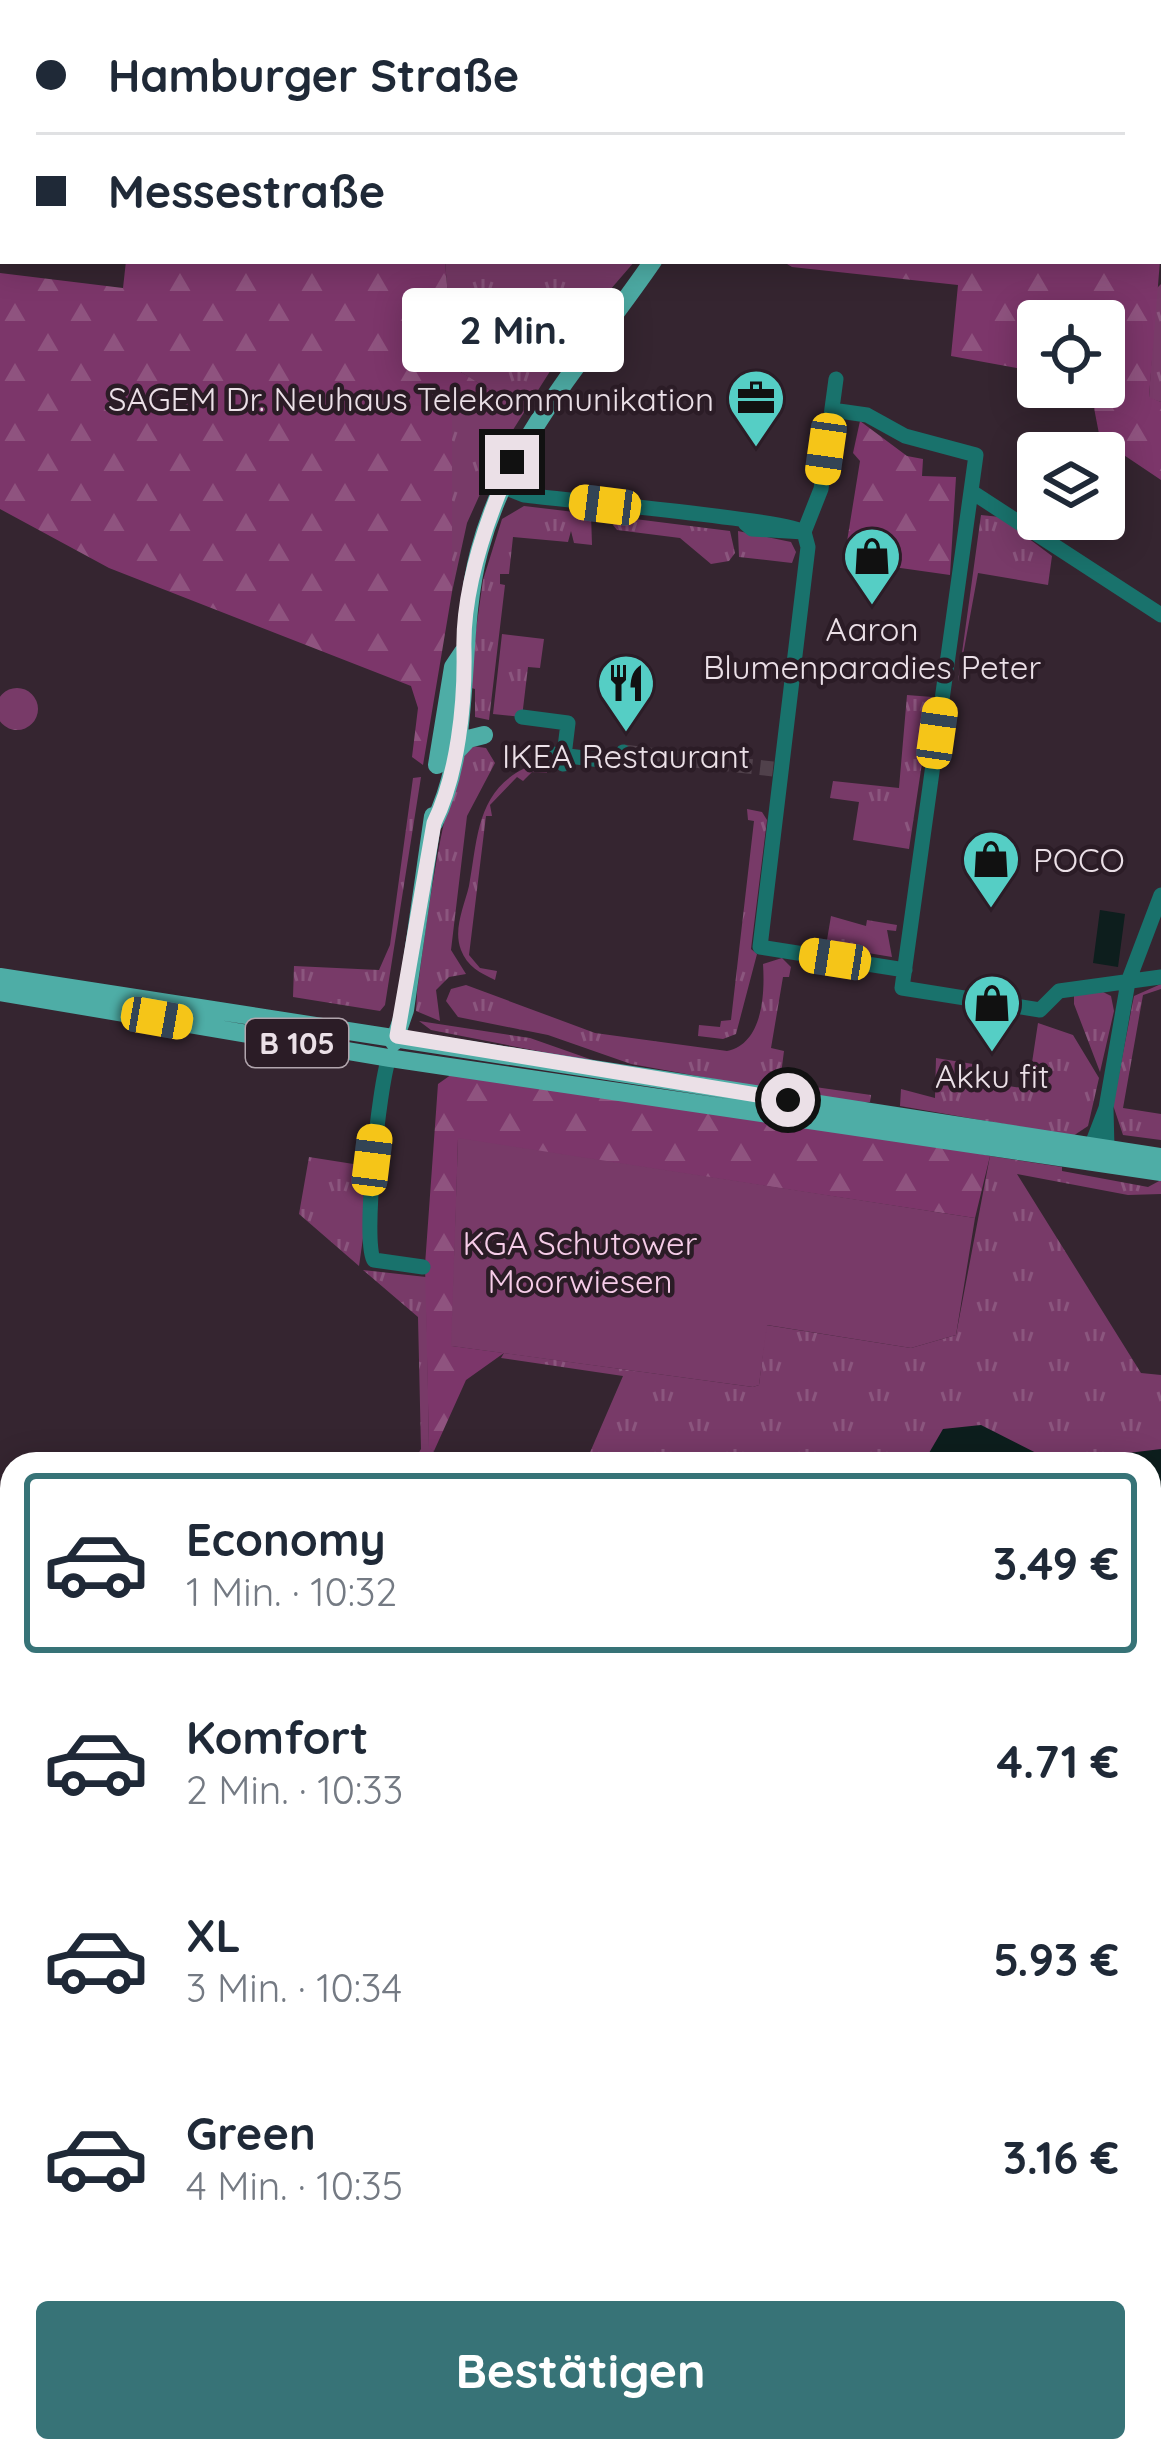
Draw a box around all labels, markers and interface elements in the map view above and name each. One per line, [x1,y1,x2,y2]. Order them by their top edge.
text: Hamburger Straße [108,47,519,103]
text: Messestraße [108,163,385,219]
callout: 2 Min. [401,288,623,372]
map controls [1017,300,1125,540]
button: locate [1017,300,1125,408]
text: 2 Min. [459,305,567,354]
office icon: SAGEM Dr. Neuhaus Telekommunikation [725,367,787,449]
place label: SAGEM Dr. Neuhaus Telekommunikation [108,378,714,419]
car [803,411,849,487]
button: layers [1017,432,1125,540]
route end [485,435,539,489]
car [567,483,643,527]
shop icon: Aaron Blumenparadies Peter [841,525,903,607]
place label: Aaron Blumenparadies Peter [703,608,1041,687]
restaurant icon: IKEA Restaurant [595,652,657,734]
car [914,695,960,771]
place label: IKEA Restaurant [502,735,750,776]
shop icon: POCO [960,828,1022,910]
place label: POCO [1033,839,1125,880]
car [797,936,873,982]
shop icon: Akku fit [961,972,1023,1054]
car [118,994,196,1042]
road number: B 105 [246,1019,348,1067]
place label: Akku fit [935,1055,1049,1096]
route start [761,1073,815,1127]
car [350,1122,394,1198]
park label: KGA Schutower Moorwiesen [463,1222,698,1301]
icon: car [42,1509,150,1617]
text: Economy [186,1511,386,1567]
text: 3.49 € [993,1535,1119,1591]
text: 1 Min. · 10:32 [186,1567,397,1616]
icon: car [42,1707,150,1815]
text: Komfort [186,1709,368,1765]
text: 4.71 € [997,1733,1119,1789]
text: 2 Min. · 10:33 [186,1765,403,1814]
icon: car [42,1905,150,2013]
text: XL [186,1907,241,1963]
text: 5.93 € [993,1931,1119,1987]
text: 3 Min. · 10:34 [186,1963,402,2012]
icon: car [42,2103,150,2211]
text: Green [186,2105,316,2161]
text: 3.16 € [1003,2129,1119,2185]
text: 4 Min. · 10:35 [186,2161,403,2210]
button: Bestätigen [36,2301,1125,2439]

